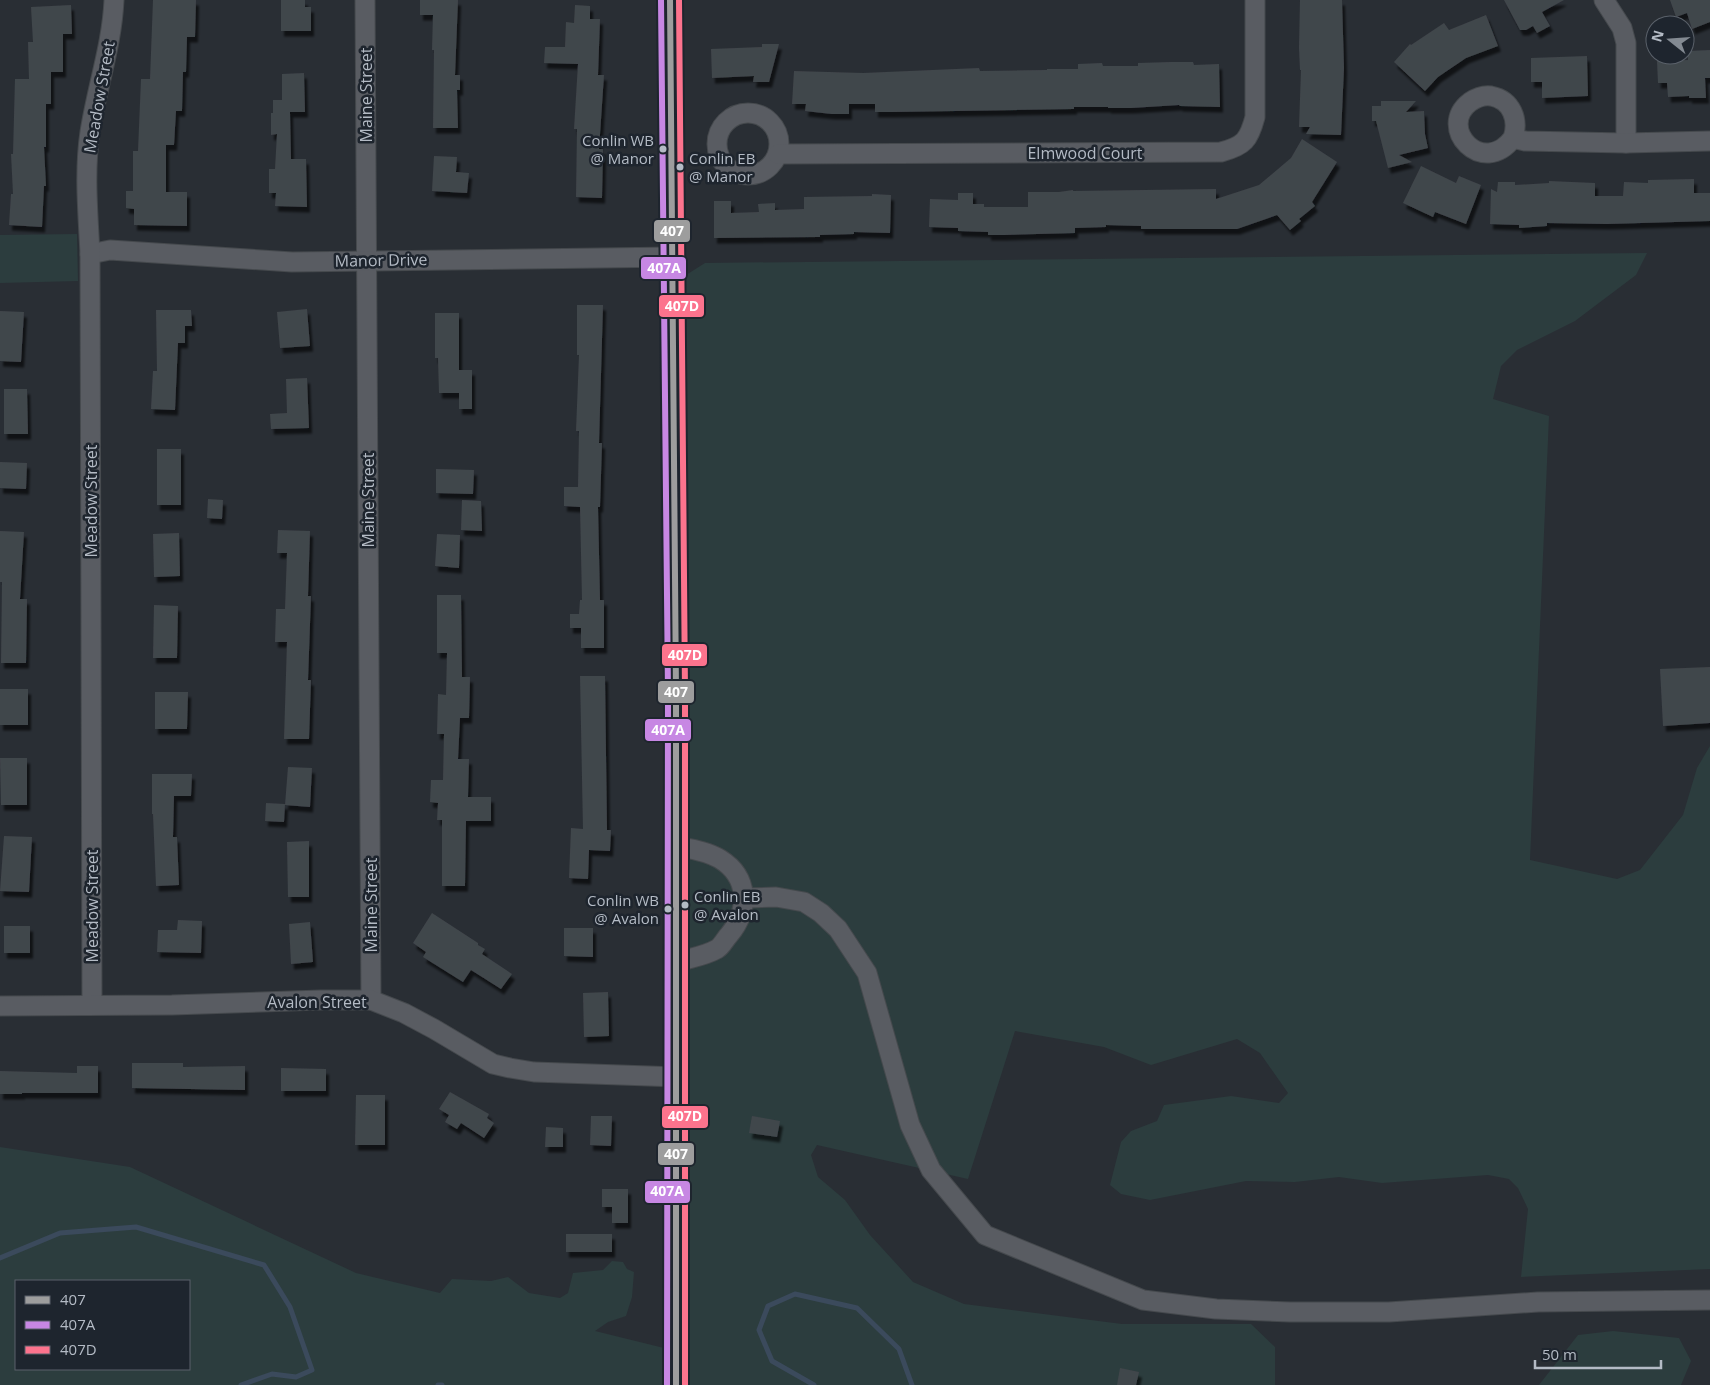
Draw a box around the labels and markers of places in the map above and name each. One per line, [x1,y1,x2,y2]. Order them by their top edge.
place label: Conlin WB @ Manor [582,130,654,168]
marker: Conlin WB @ Manor [658,144,668,154]
place label: Conlin EB @ Manor [689,148,755,186]
marker: Conlin EB @ Manor [675,162,685,172]
place label: Conlin EB @ Avalon [694,886,760,924]
place label: Conlin WB @ Avalon [587,890,659,928]
marker: Conlin EB @ Avalon [680,900,690,910]
marker: Conlin WB @ Avalon [663,904,673,914]

